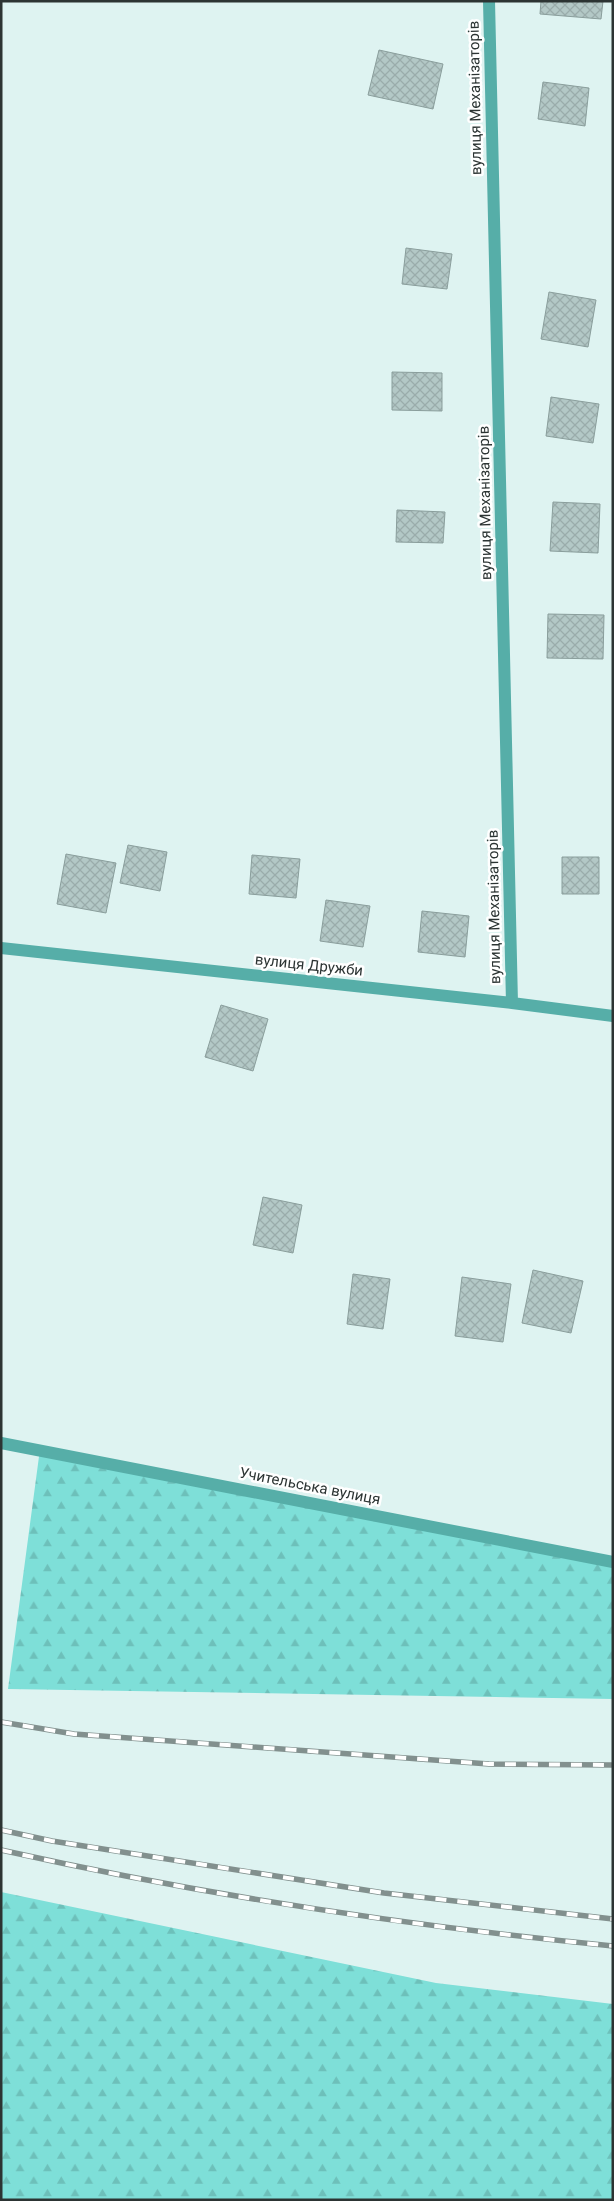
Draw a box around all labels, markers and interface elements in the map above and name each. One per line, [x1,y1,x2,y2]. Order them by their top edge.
street label: вулиця Механізаторів [465,21,485,175]
street label: вулиця Механізаторів [475,426,495,580]
street label: вулиця Механізаторів [484,830,504,984]
street label: вулиця Дружби [254,950,364,980]
street label: Учительська вулиця [238,1463,382,1509]

